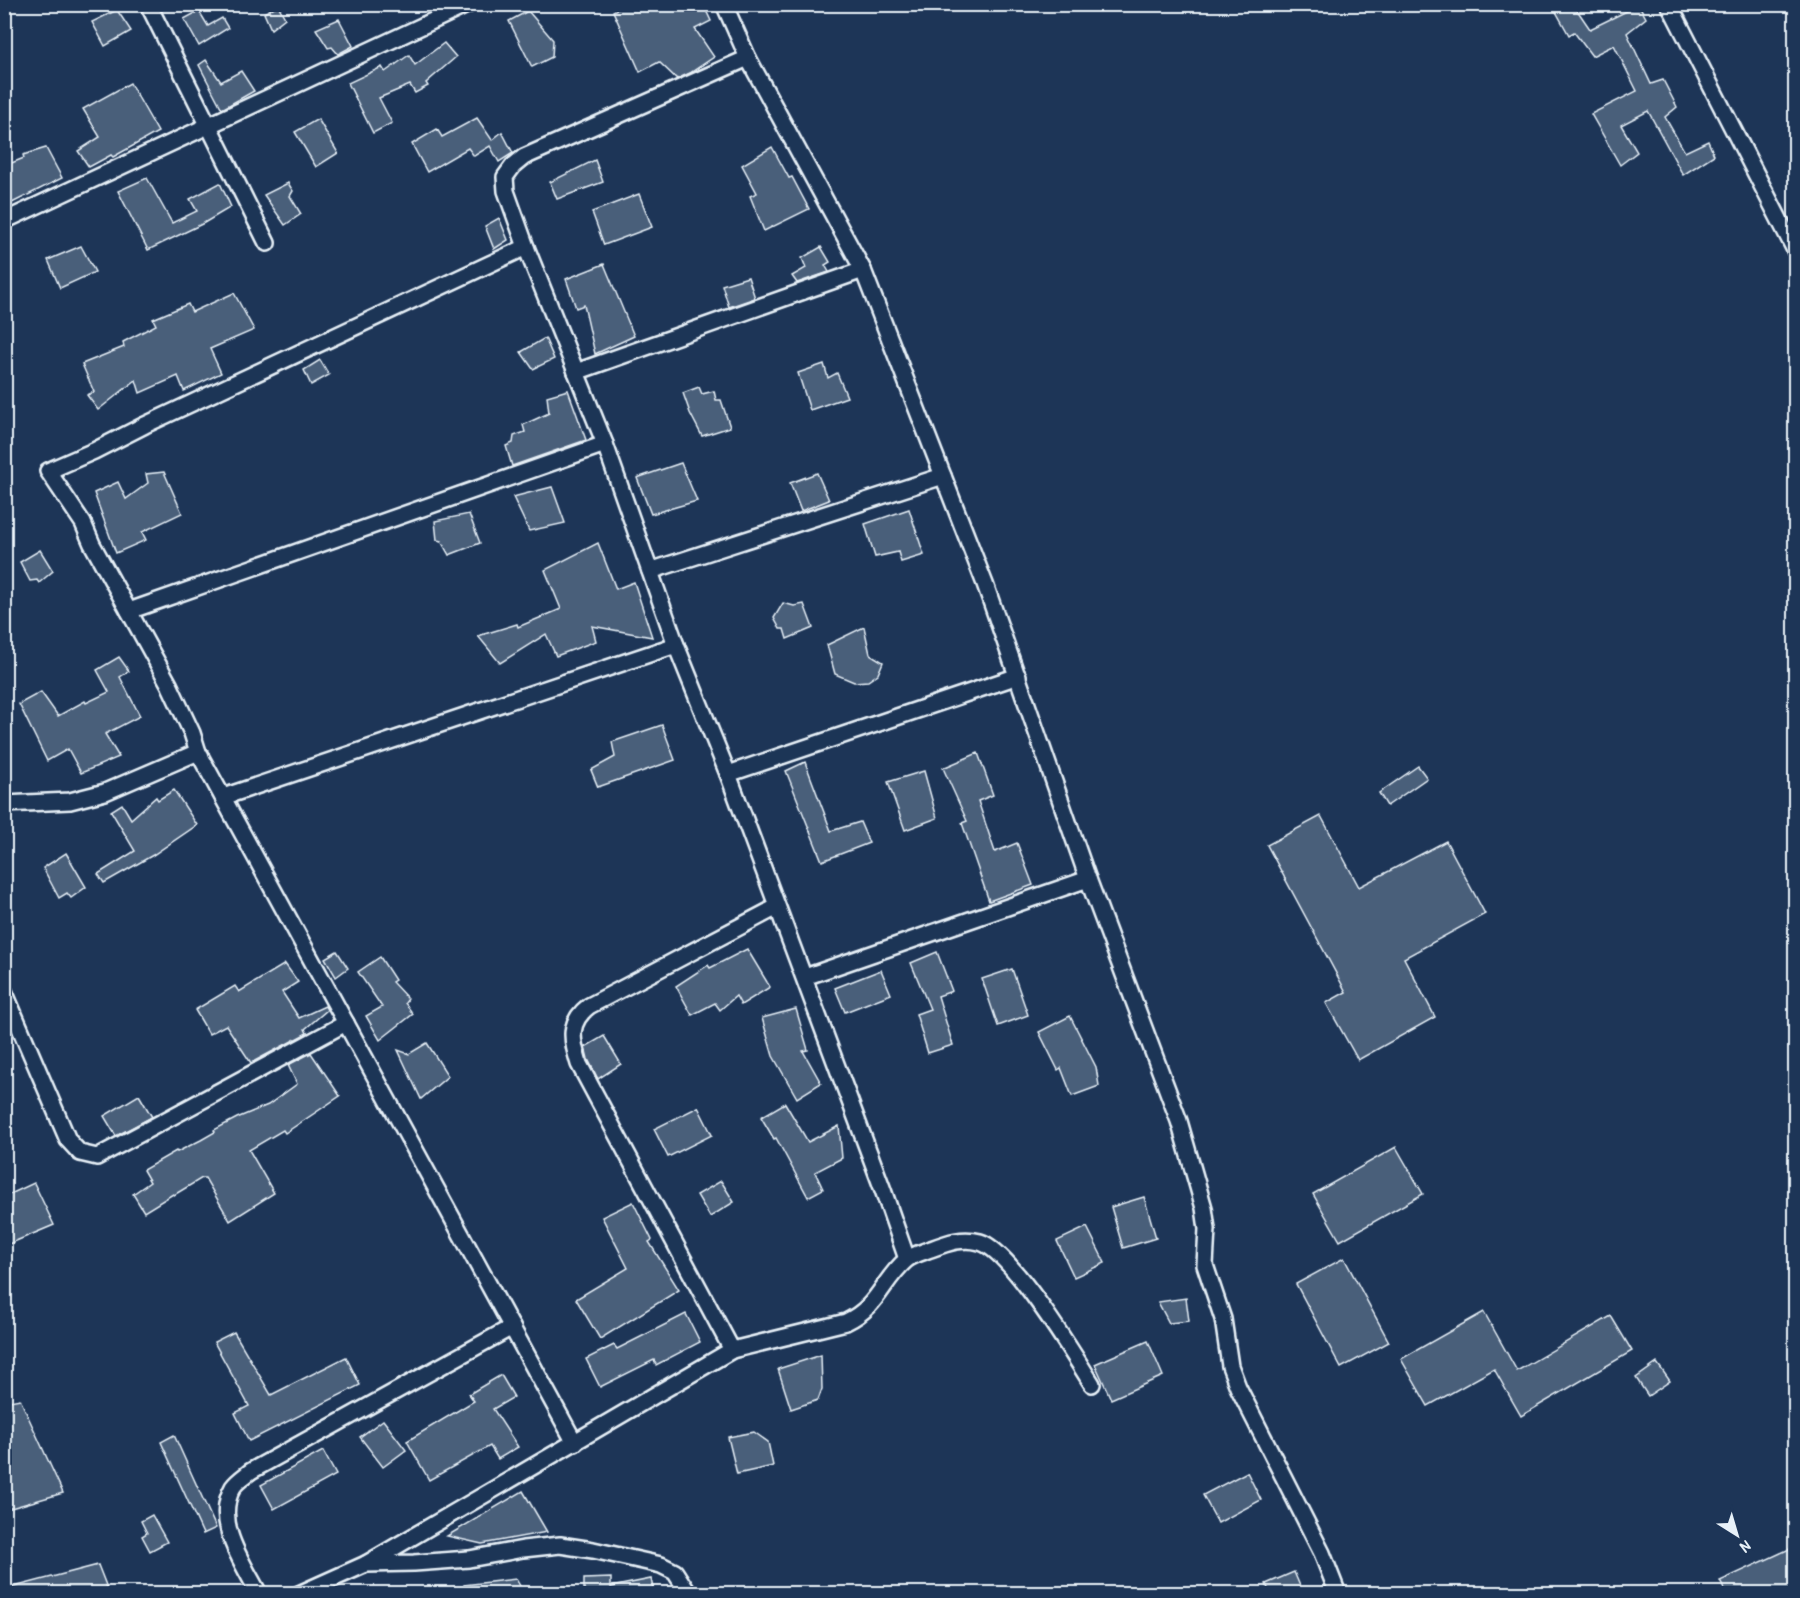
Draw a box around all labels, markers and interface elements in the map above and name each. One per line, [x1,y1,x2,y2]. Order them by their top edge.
north arrow [1707,1505,1767,1565]
text: N [1736,1536,1756,1559]

